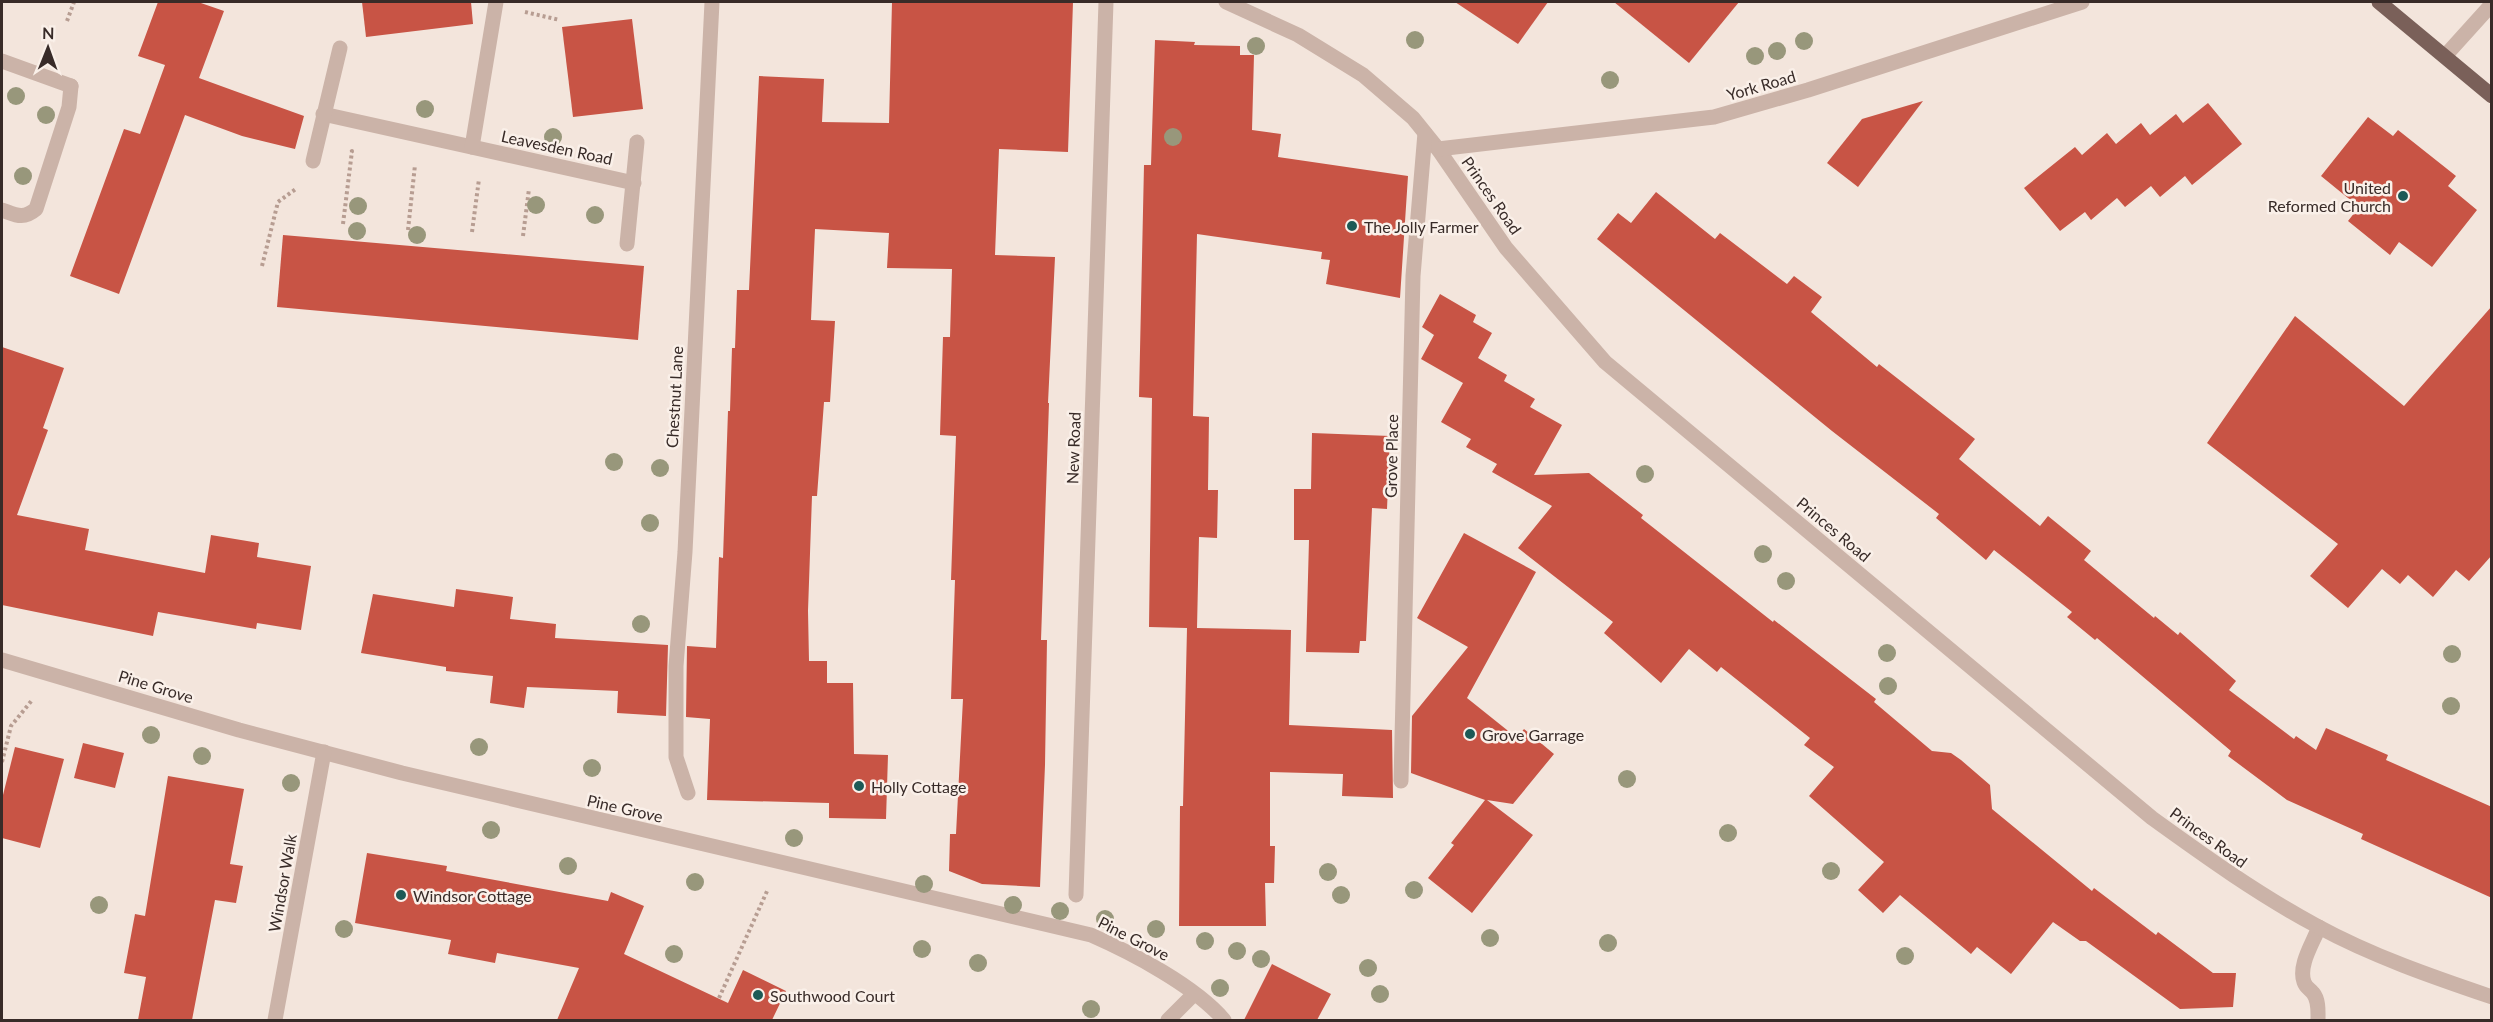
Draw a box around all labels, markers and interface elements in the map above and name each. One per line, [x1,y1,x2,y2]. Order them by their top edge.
north arrow [18,18,78,78]
text: N [42,23,55,42]
street label: York Road [1724,66,1798,104]
street label: Leavesden Road [500,126,614,168]
street label: Princes Road [1458,152,1526,238]
place label: United Reformed Church [2268,178,2391,215]
marker: United Reformed Church [2396,189,2410,203]
place label: The Jolly Farmer [1364,217,1479,236]
marker: The Jolly Farmer [1345,219,1359,233]
street label: Chestnut Lane [662,346,686,448]
street label: New Road [1062,412,1084,484]
street label: Grove Place [1381,414,1401,498]
street label: Princes Road [1793,493,1875,565]
street label: Pine Grove [116,666,196,706]
place label: Grove Garrage [1482,725,1584,744]
marker: Grove Garrage [1463,727,1477,741]
place label: Holly Cottage [871,777,967,796]
marker: Holly Cottage [852,779,866,793]
street label: Pine Grove [585,790,665,826]
street label: Princes Road [2167,803,2251,871]
street label: Windsor Walk [264,832,300,933]
place label: Windsor Cottage [413,886,532,905]
marker: Windsor Cottage [394,888,408,902]
street label: Pine Grove [1095,912,1173,964]
place label: Southwood Court [770,986,895,1005]
marker: Southwood Court [751,988,765,1002]

